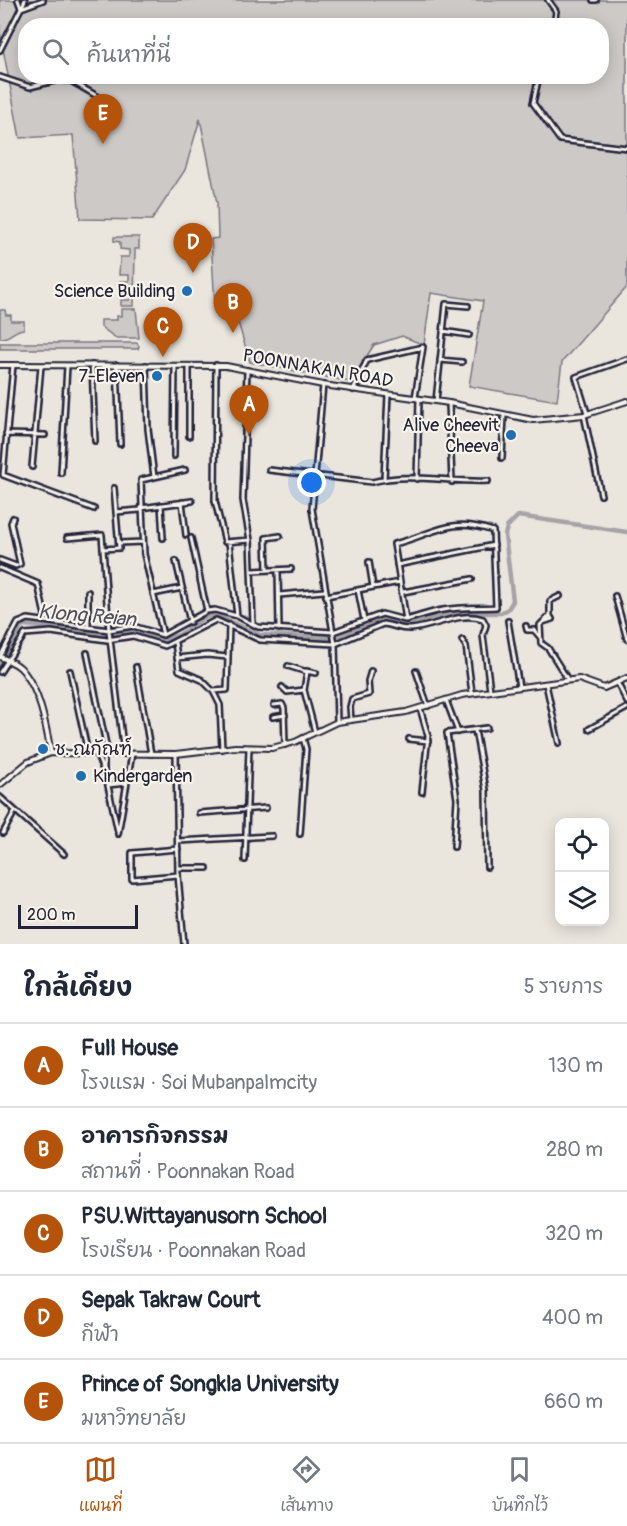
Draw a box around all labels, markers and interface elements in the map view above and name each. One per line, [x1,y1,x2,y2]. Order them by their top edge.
search box [18,18,609,84]
icon: search [39,35,72,68]
text: ค้นหาที่นี่ [87,41,171,69]
pin: E [84,94,122,144]
pin: D [174,224,212,273]
place label: Science Building [54,280,175,303]
marker: Science Building [180,284,194,298]
pin: B [214,284,252,333]
pin: C [144,308,182,357]
street label: POONNAKAN ROAD [241,344,395,393]
place label: 7-Eleven [78,365,145,388]
marker: 7-Eleven [150,369,164,383]
pin: A [230,386,268,435]
place label: Alive Cheevit Cheeva [403,414,500,458]
marker: Alive Cheevit Cheeva [504,428,518,442]
your location [297,468,326,497]
water label: Klong Reian [37,599,139,632]
place label: ช. ณกัณฑ์ [55,736,132,761]
marker: ช. ณกัณฑ์ [36,742,50,756]
place label: Kindergarden [93,765,193,788]
marker: Kindergarden [74,769,88,783]
map controls [555,818,609,926]
button: locate [555,818,609,872]
button: layers [555,872,609,926]
scale bar [18,902,138,930]
text: 200 m [27,905,75,925]
text: ใกล้เคียง [24,972,132,1004]
text: 5 รายการ [524,974,603,999]
text: Full House [81,1034,178,1062]
text: A [37,1053,50,1078]
text: 130 m [548,1053,603,1078]
text: โรงแรม · Soi Mubanpalmcity [81,1070,317,1095]
text: อาคารกิจกรรม [81,1122,228,1150]
text: B [38,1137,49,1162]
text: 280 m [546,1137,603,1162]
text: สถานที่ · Poonnakan Road [81,1159,295,1184]
text: PSU.Wittayanusorn School [81,1202,327,1230]
text: C [37,1221,50,1246]
text: 320 m [545,1221,603,1246]
text: โรงเรียน · Poonnakan Road [81,1238,306,1263]
text: Sepak Takraw Court [81,1286,260,1314]
text: D [37,1305,50,1330]
text: 400 m [542,1305,603,1330]
text: กีฬา [81,1322,119,1347]
text: Prince of Songkla University [81,1370,339,1398]
text: E [38,1389,49,1414]
text: 660 m [544,1389,603,1414]
text: มหาวิทยาลัย [81,1406,186,1431]
tab: แผนที่ [79,1453,122,1517]
tab: เส้นทาง [280,1453,333,1517]
tab: บันทึกไว้ [492,1453,548,1517]

